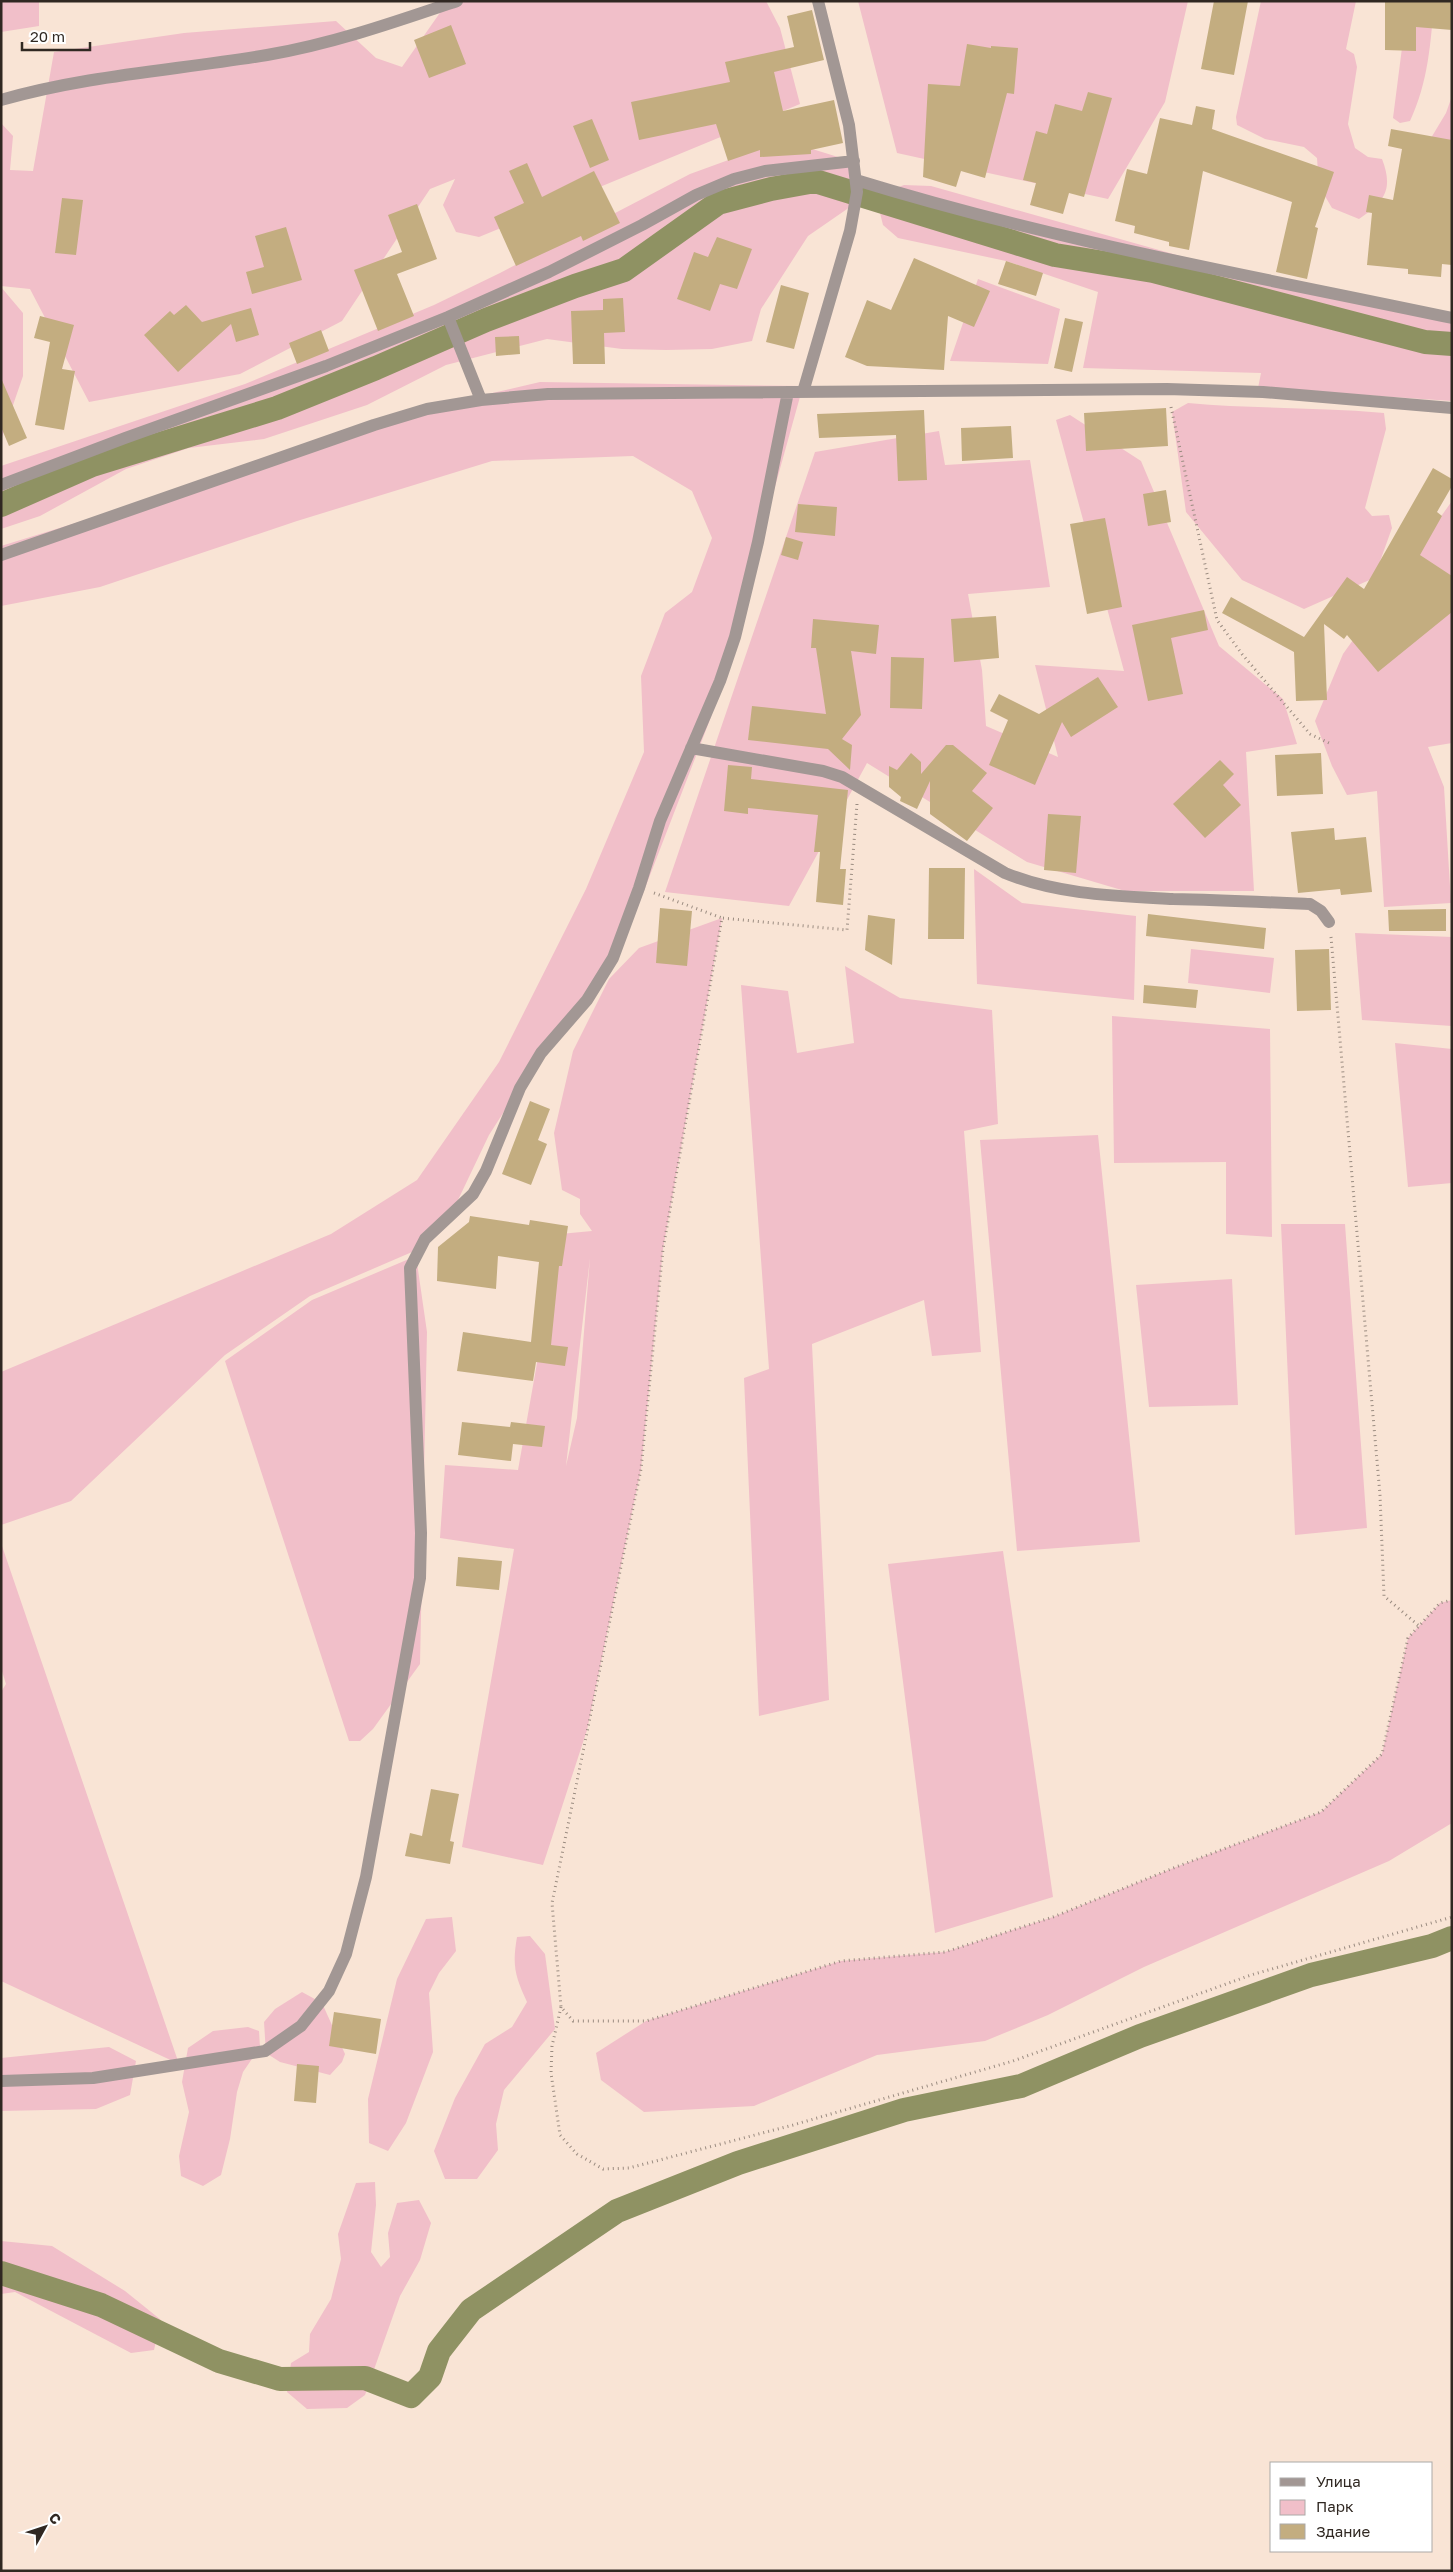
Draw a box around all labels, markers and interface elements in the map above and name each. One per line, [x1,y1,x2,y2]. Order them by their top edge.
scale bar [22,20,90,52]
text: 20 m [30,27,65,45]
legend [1270,2462,1433,2552]
text: Улица [1316,2472,1361,2490]
text: Парк [1316,2497,1354,2515]
north arrow [20,2502,70,2552]
text: С [46,2509,65,2528]
text: Здание [1316,2522,1370,2540]

